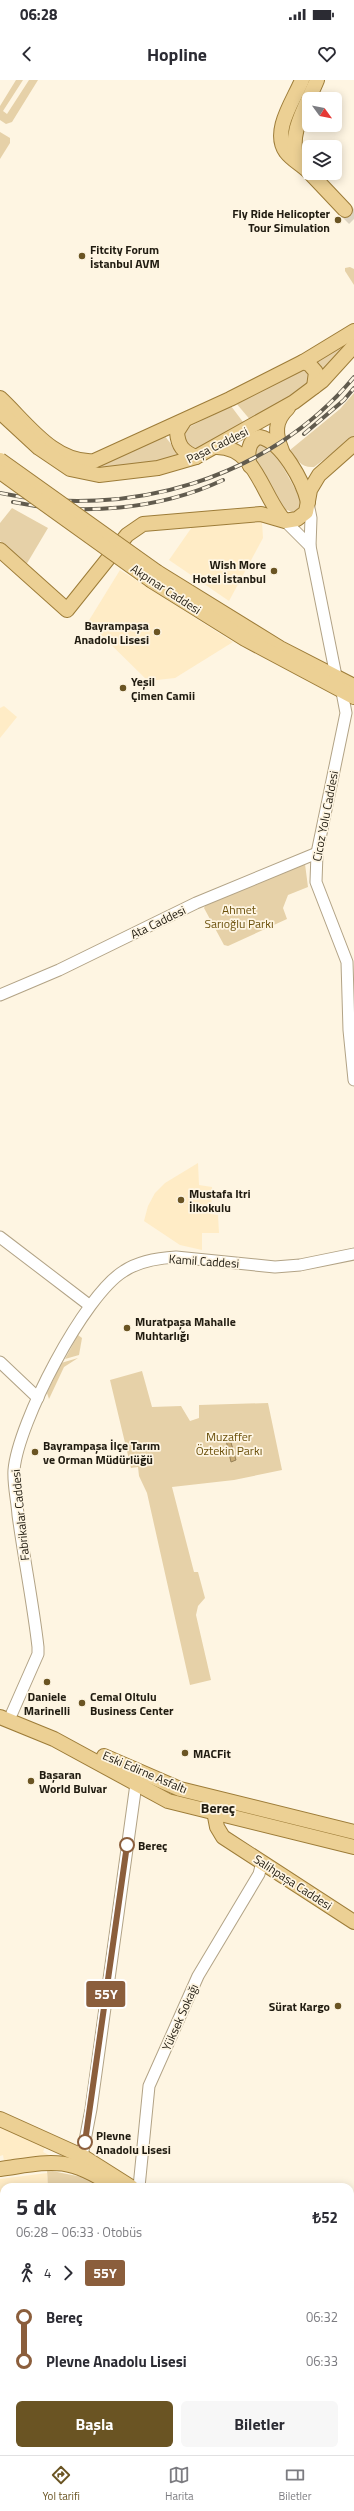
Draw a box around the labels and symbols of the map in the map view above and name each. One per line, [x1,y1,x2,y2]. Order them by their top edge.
north arrow [302,92,342,132]
place label: Fly Ride Helicopter Tour Simulation [232,204,331,237]
marker: Fly Ride Helicopter Tour Simulation [333,215,343,225]
place label: Fitcity Forum İstanbul AVM [90,240,160,273]
marker: Fitcity Forum İstanbul AVM [77,251,87,261]
street label: Paşa Caddesi [183,422,251,468]
place label: Wish More Hotel İstanbul [193,555,266,588]
street label: Akpınar Caddesi [127,559,205,619]
marker: Wish More Hotel İstanbul [269,566,279,576]
place label: Bayrampaşa Anadolu Lisesi [74,616,149,649]
marker: Bayrampaşa Anadolu Lisesi [152,627,162,637]
place label: Yeşil Çimen Camii [131,672,195,705]
marker: Yeşil Çimen Camii [118,683,128,693]
street label: Cicoz Yolu Caddesi [307,769,343,863]
street label: Ata Caddesi [127,900,189,944]
park label: Ahmet Sarıoğlu Parkı [204,900,274,933]
place label: Mustafa Itri İlkokulu [189,1184,251,1217]
marker: Mustafa Itri İlkokulu [176,1195,186,1205]
street label: Kamil Caddesi [168,1249,240,1273]
place label: Muratpaşa Mahalle Muhtarlığı [135,1312,236,1345]
marker: Muratpaşa Mahalle Muhtarlığı [122,1323,132,1333]
park label: Muzaffer Öztekin Parkı [196,1427,262,1460]
place label: Bayrampaşa İlçe Tarım ve Orman Müdürlüğü [43,1436,160,1469]
marker: Bayrampaşa İlçe Tarım ve Orman Müdürlüğü [30,1447,40,1457]
street label: Fabrikalar Caddesi [6,1468,34,1562]
marker: Daniele Marinelli [42,1677,52,1687]
place label: Daniele Marinelli [24,1687,70,1720]
place label: Cemal Oltulu Business Center [90,1687,174,1720]
marker: Cemal Oltulu Business Center [77,1698,87,1708]
place label: MACFit [193,1744,231,1763]
street label: Eski Edirne Asfaltı [100,1746,190,1798]
marker: MACFit [180,1748,190,1758]
place label: Başaran World Bulvar [39,1765,107,1798]
marker: Başaran World Bulvar [26,1776,36,1786]
district label: Bereç [201,1797,235,1818]
place label: Bereç [138,1836,167,1855]
marker: Bereç [119,1837,135,1853]
street label: Salihpaşa Caddesi [250,1849,336,1915]
line badge: 55Y [83,1981,129,2007]
street label: Yüksek Sokağı [157,1981,203,2053]
place label: Sürat Kargo [269,1997,330,2016]
marker: Sürat Kargo [333,2001,343,2011]
place label: Plevne Anadolu Lisesi [96,2126,171,2159]
marker: Plevne Anadolu Lisesi [77,2134,93,2150]

